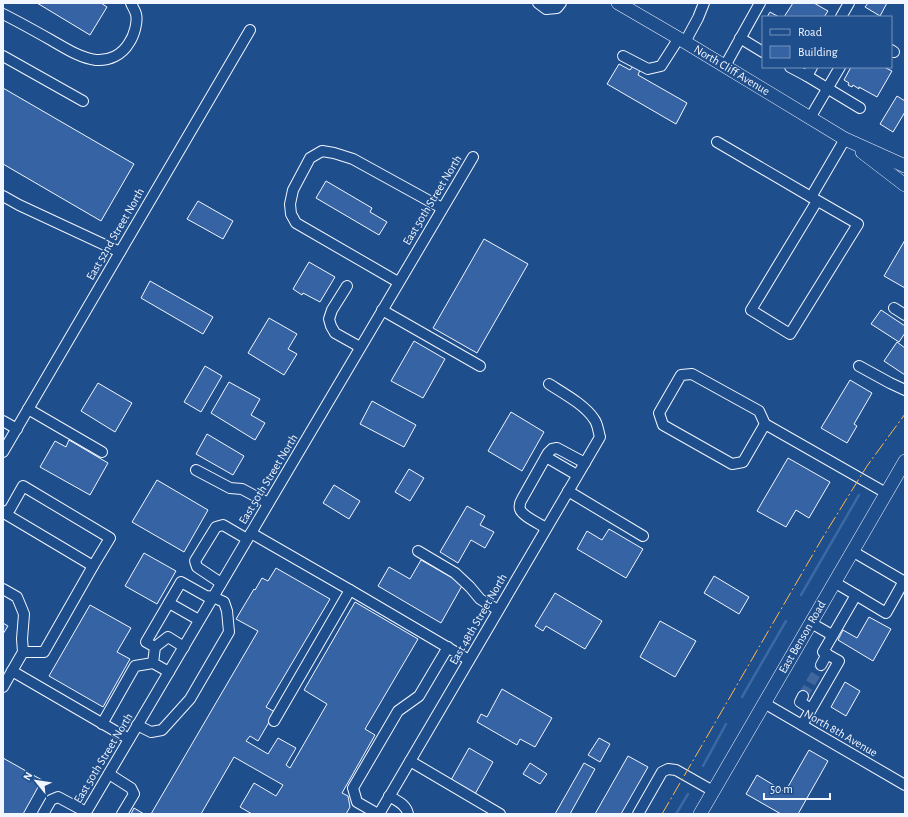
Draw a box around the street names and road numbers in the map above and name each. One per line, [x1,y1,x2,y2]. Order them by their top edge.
street label: North Cliff Avenue [692,43,772,97]
street label: East 50th Street North [400,153,464,247]
street label: East 52nd Street North [84,186,146,282]
street label: East 50th Street North [236,432,300,526]
street label: East 48th Street North [447,572,509,666]
street label: East Benson Road [776,599,828,675]
street label: North 8th Avenue [802,707,880,759]
street label: East 50th Street North [71,711,135,805]

